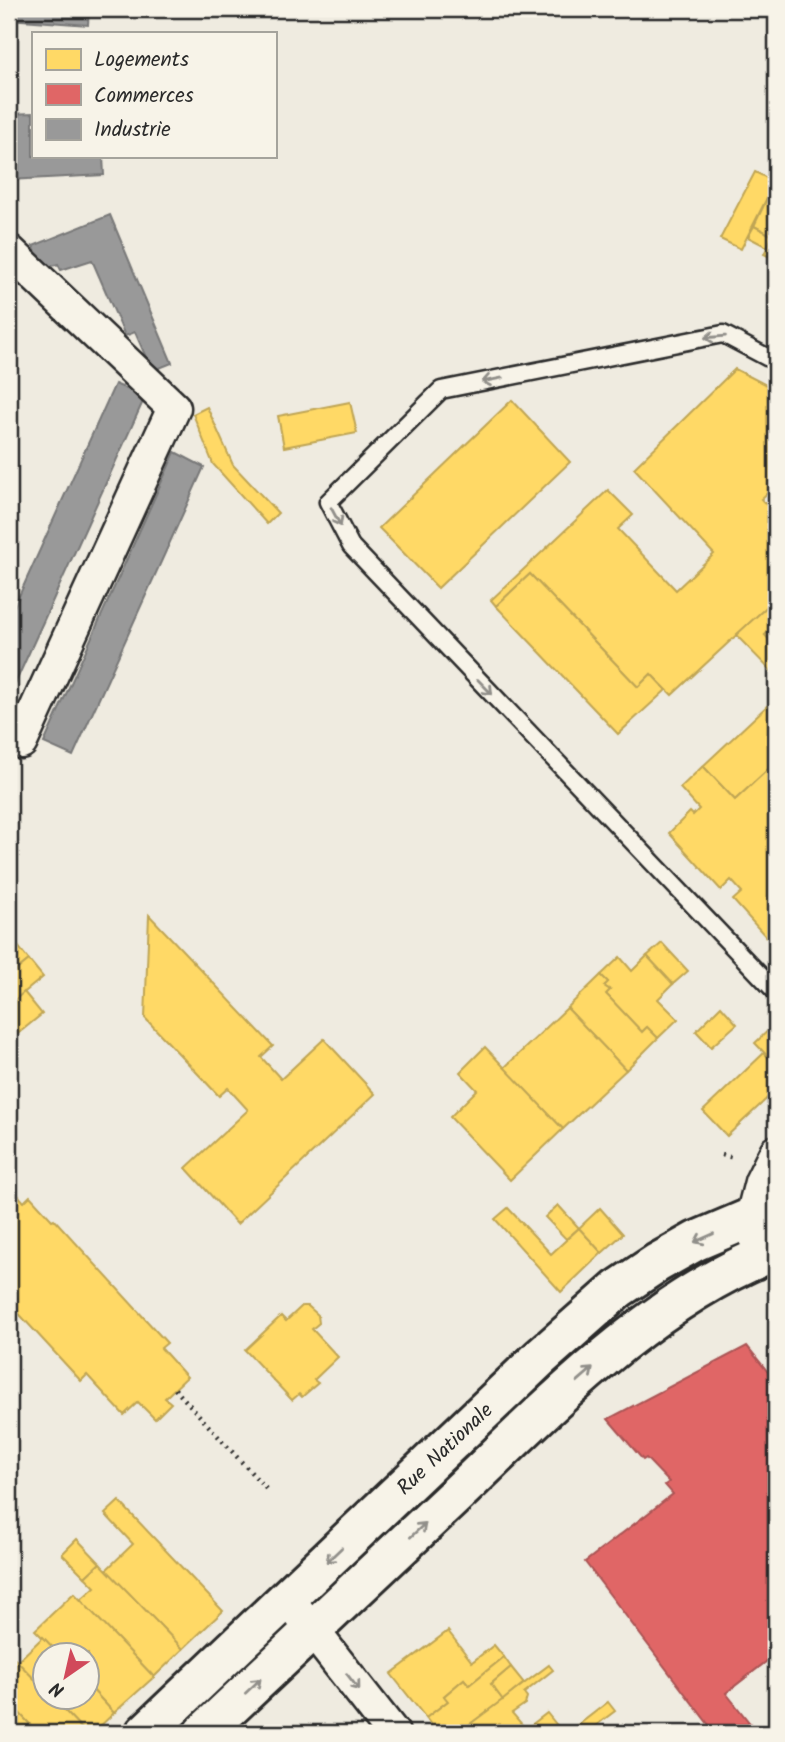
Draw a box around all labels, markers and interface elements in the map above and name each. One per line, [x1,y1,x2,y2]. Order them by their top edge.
legend [32,32,276,158]
text: Logements [94,44,189,77]
text: Commerces [94,80,194,113]
text: Industrie [94,114,171,147]
one-way arrow [704,331,726,344]
one-way arrow [481,374,504,388]
one-way arrow [329,506,343,527]
one-way arrow [477,678,494,695]
one-way arrow [693,1232,715,1245]
one-way arrow [576,1367,594,1383]
street label: Rue Nationale [390,1395,502,1504]
one-way arrow [409,1522,427,1538]
one-way arrow [326,1546,343,1563]
north arrow [32,1640,102,1710]
one-way arrow [345,1672,360,1690]
text: N [44,1673,71,1704]
one-way arrow [244,1678,261,1695]

